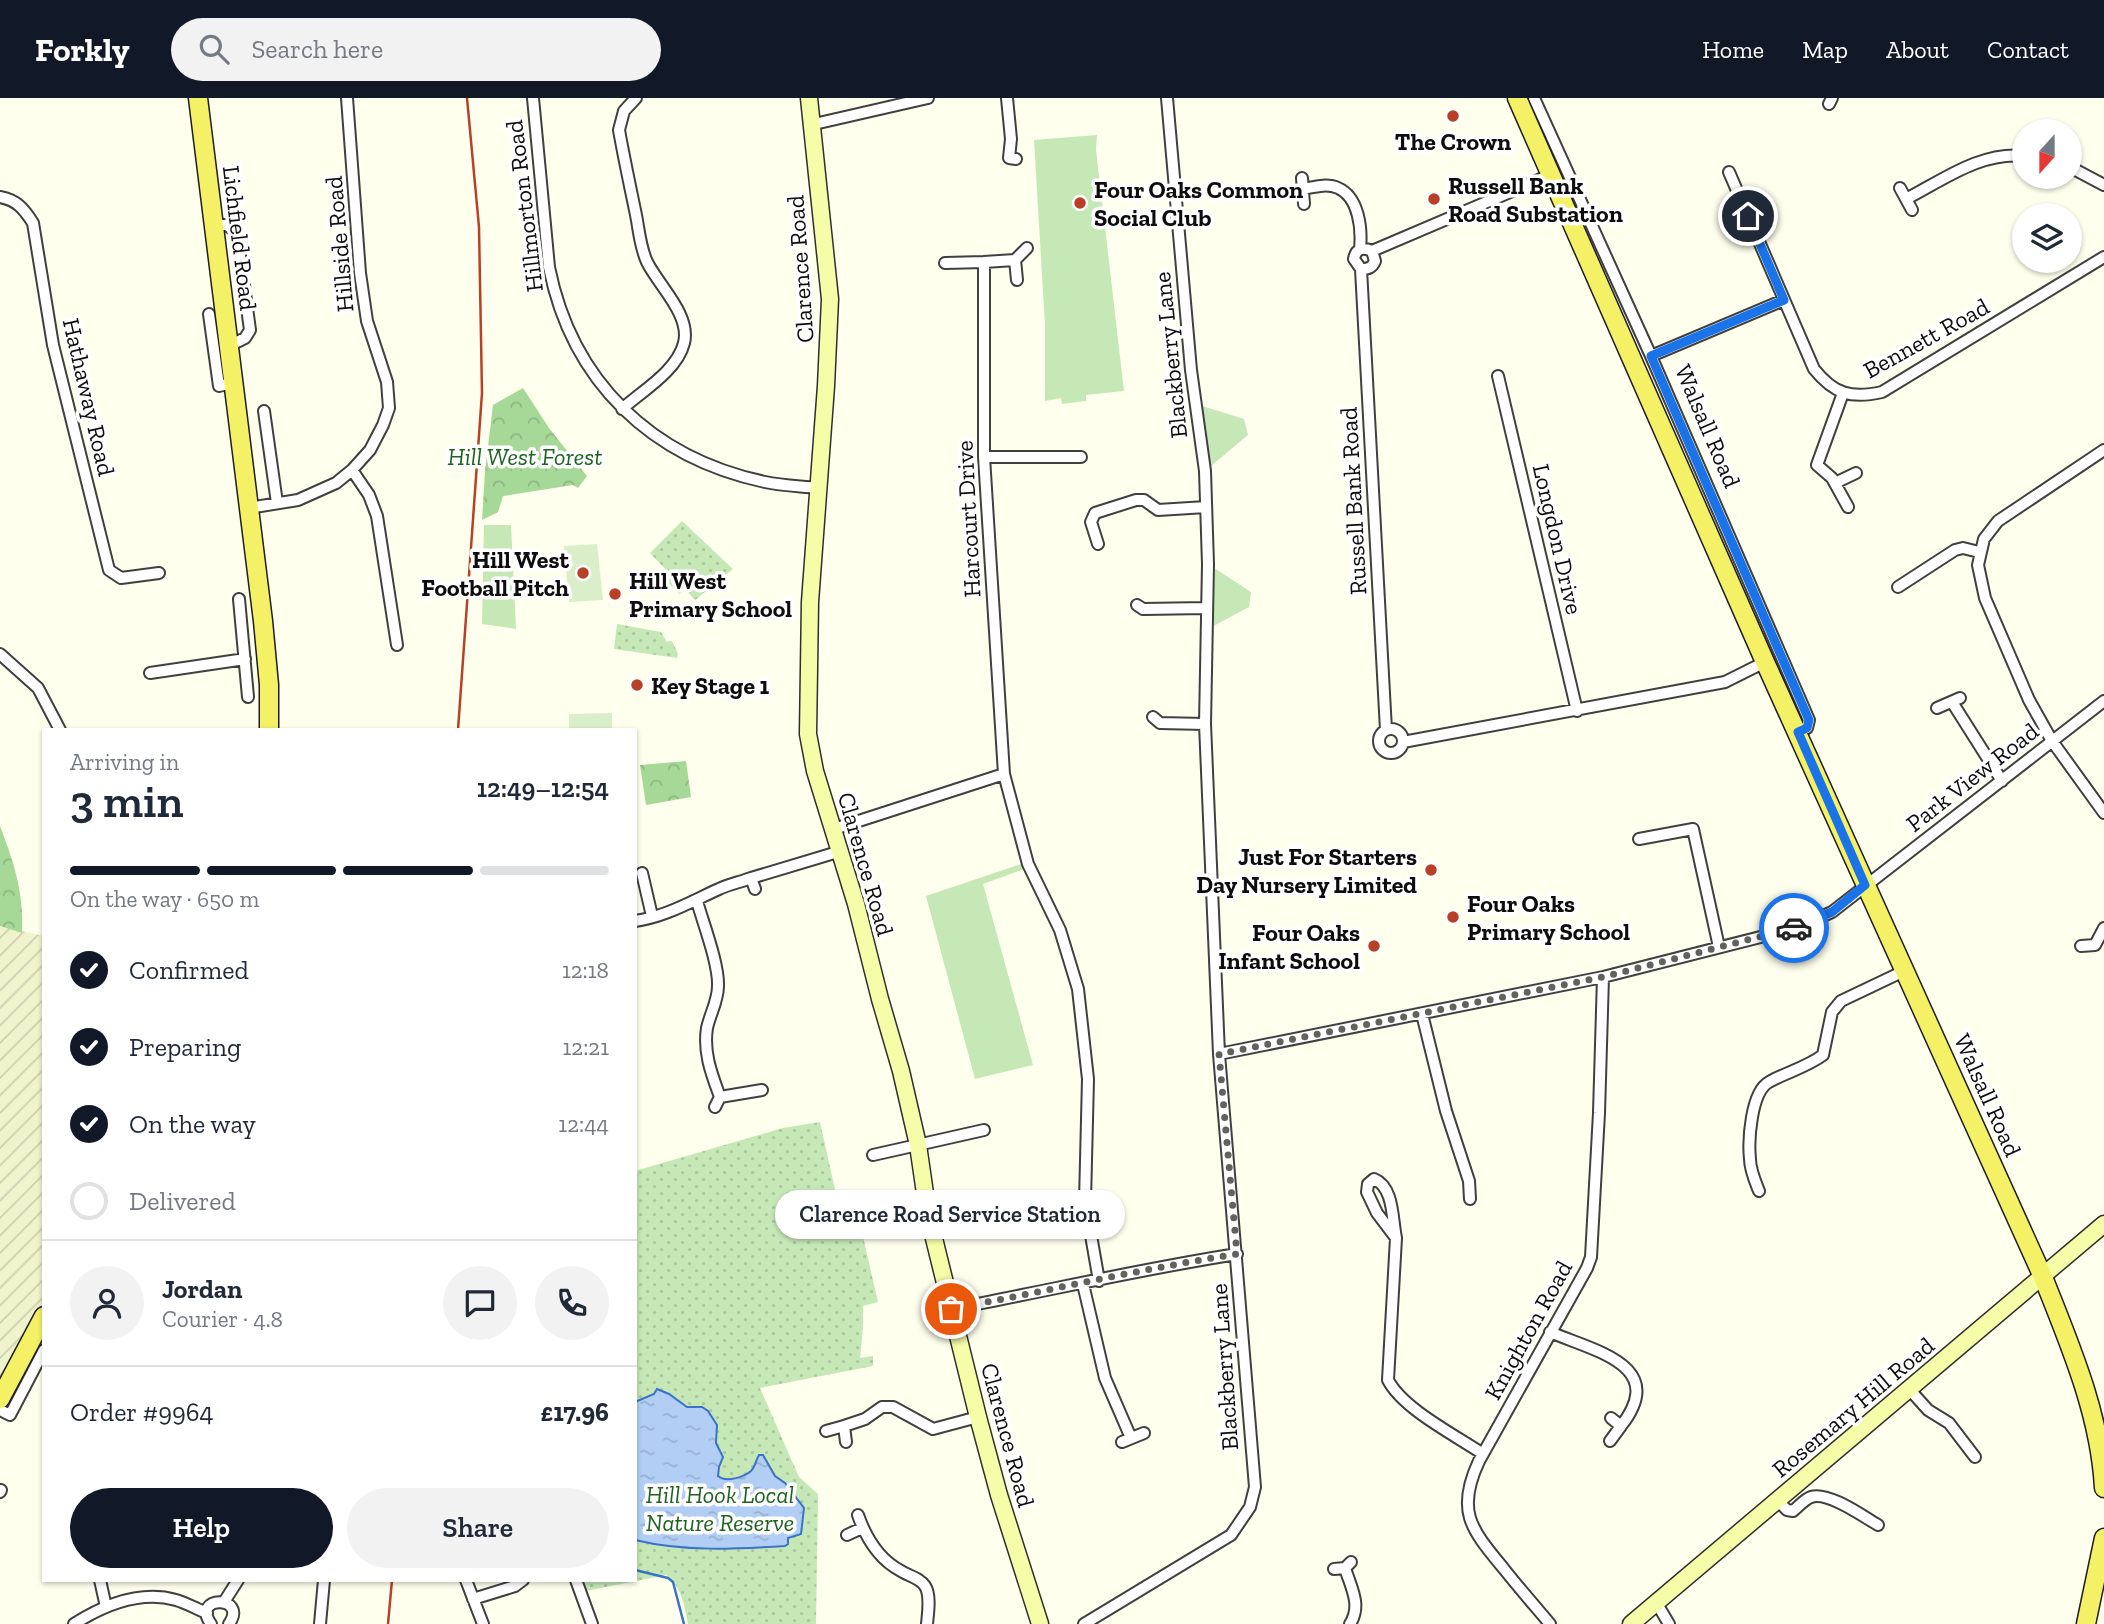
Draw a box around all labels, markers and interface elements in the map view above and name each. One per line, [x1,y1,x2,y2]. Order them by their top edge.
search box [171,18,661,81]
text: Forkly [35,30,129,69]
icon: search [195,30,233,68]
text: Search here [251,33,383,65]
text: Home [1702,35,1764,64]
text: Map [1802,35,1848,64]
text: About [1886,35,1949,64]
text: Contact [1987,35,2069,64]
marker: The Crown [1445,108,1461,124]
street label: Hillmorton Road [499,119,549,293]
north arrow [2012,119,2082,189]
map controls [2012,119,2082,273]
place label: The Crown [1395,127,1511,156]
street label: Lichfield Road [217,164,263,312]
place label: Russell Bank Road Substation [1448,171,1623,228]
street label: Hillside Road [319,175,359,313]
place label: Four Oaks Common Social Club [1094,175,1303,232]
pin [1718,186,1778,246]
marker: Russell Bank Road Substation [1426,191,1442,207]
street label: Clarence Road [780,194,820,344]
marker: Four Oaks Common Social Club [1072,195,1088,211]
icon: home [1729,197,1767,235]
button: layers [2012,203,2082,273]
street label: Blackberry Lane [1147,270,1193,440]
street label: Bennett Road [1858,292,1994,384]
street label: Hathaway Road [57,315,121,479]
street label: Walsall Road [1669,360,1747,492]
street label: Russell Bank Road [1334,406,1372,596]
street label: Harcourt Drive [949,440,987,598]
park label: Hill West Forest [447,442,603,471]
street label: Longdon Drive [1527,461,1589,617]
place label: Hill West Football Pitch [421,545,569,602]
marker: Hill West Football Pitch [575,565,591,581]
place label: Hill West Primary School [629,566,792,623]
marker: Hill West Primary School [607,586,623,602]
place label: Key Stage 1 [651,671,770,700]
marker: Key Stage 1 [629,677,645,693]
street label: Park View Road [1900,716,2044,838]
text: Arriving in [70,748,179,776]
text: 12:49–12:54 [477,772,609,804]
text: 3 min [70,774,183,829]
street label: Clarence Road [832,789,900,939]
place label: Just For Starters Day Nursery Limited [1196,842,1417,899]
marker: Just For Starters Day Nursery Limited [1423,862,1439,878]
text: On the way · 650 m [70,885,259,913]
place label: Four Oaks Primary School [1467,889,1630,946]
courier [1759,893,1829,963]
marker: Four Oaks Primary School [1445,909,1461,925]
icon: car [1775,909,1813,947]
place label: Four Oaks Infant School [1218,918,1360,975]
marker: Four Oaks Infant School [1366,938,1382,954]
icon: check [70,951,108,989]
text: Confirmed [129,954,249,986]
text: 12:18 [562,956,609,984]
icon: check [70,1028,108,1066]
street label: Walsall Road [1948,1029,2028,1161]
text: Preparing [129,1031,241,1063]
text: 12:21 [562,1033,609,1061]
icon: check [70,1105,108,1143]
text: On the way [129,1108,256,1140]
text: 12:44 [558,1110,609,1138]
text: Delivered [129,1185,236,1217]
callout: Clarence Road Service Station [776,1190,1126,1239]
text: Clarence Road Service Station [799,1200,1101,1228]
street label: Knighton Road [1478,1255,1578,1405]
button: person [70,1266,144,1340]
button: chat [443,1266,517,1340]
button: phone [535,1266,609,1340]
text: Jordan [162,1273,242,1305]
pin [921,1279,981,1339]
street label: Blackberry Lane [1204,1283,1244,1451]
icon: bag [932,1290,970,1328]
text: Courier · 4.8 [162,1305,283,1333]
street label: Rosemary Hill Road [1766,1331,1940,1483]
street label: Clarence Road [975,1360,1041,1510]
text: Order #9964 [70,1396,214,1428]
text: £17.96 [540,1396,609,1428]
park label: Hill Hook Local Nature Reserve [646,1480,794,1537]
button: Help [70,1488,333,1568]
button: Share [347,1488,609,1568]

